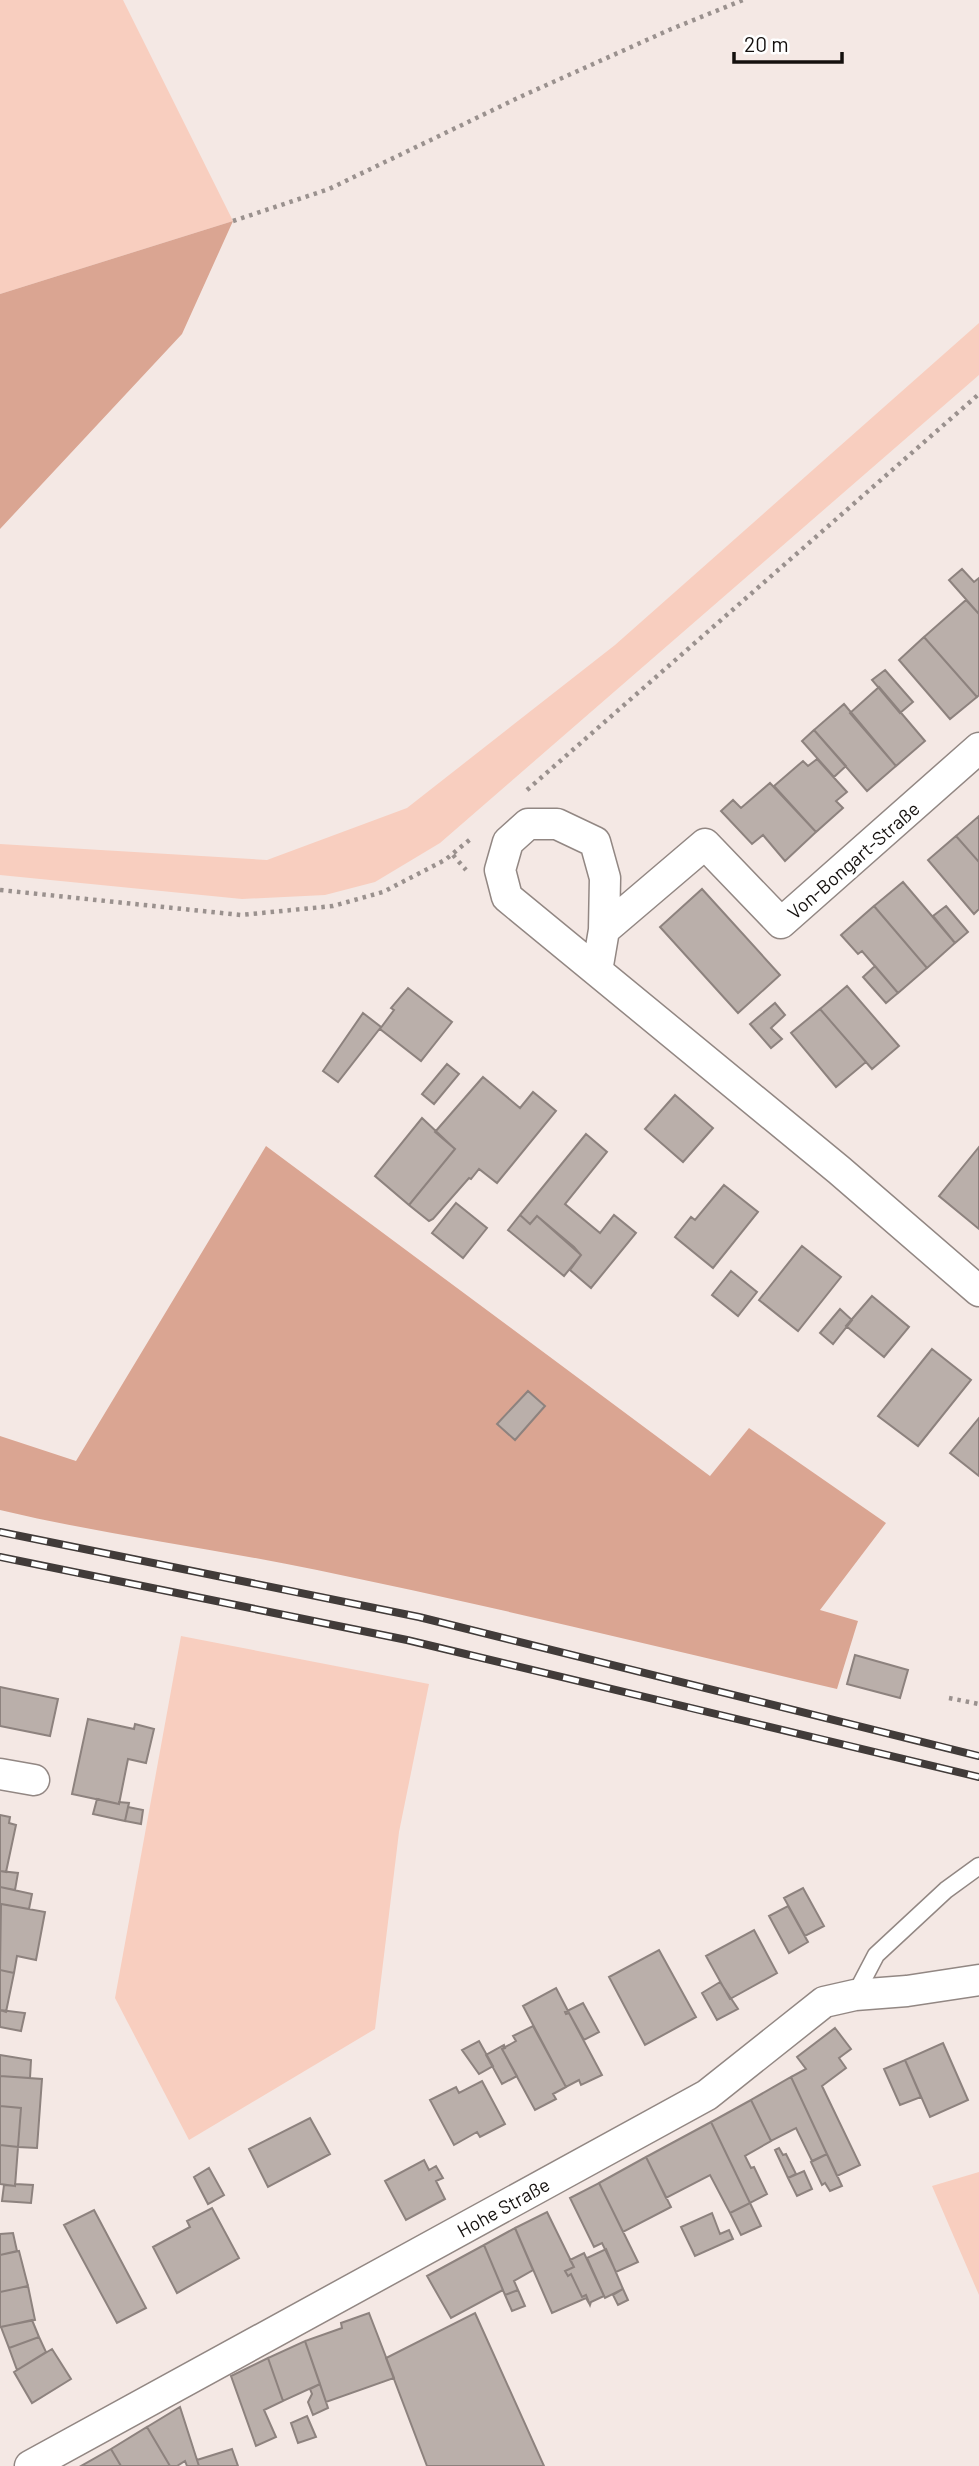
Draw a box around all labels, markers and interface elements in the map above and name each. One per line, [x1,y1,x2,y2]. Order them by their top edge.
scale bar [734,21,842,65]
text: 20 m [744,31,789,56]
street label: Von-Bongart-Straße [782,796,924,924]
street label: Hohe Straße [453,2172,553,2242]

